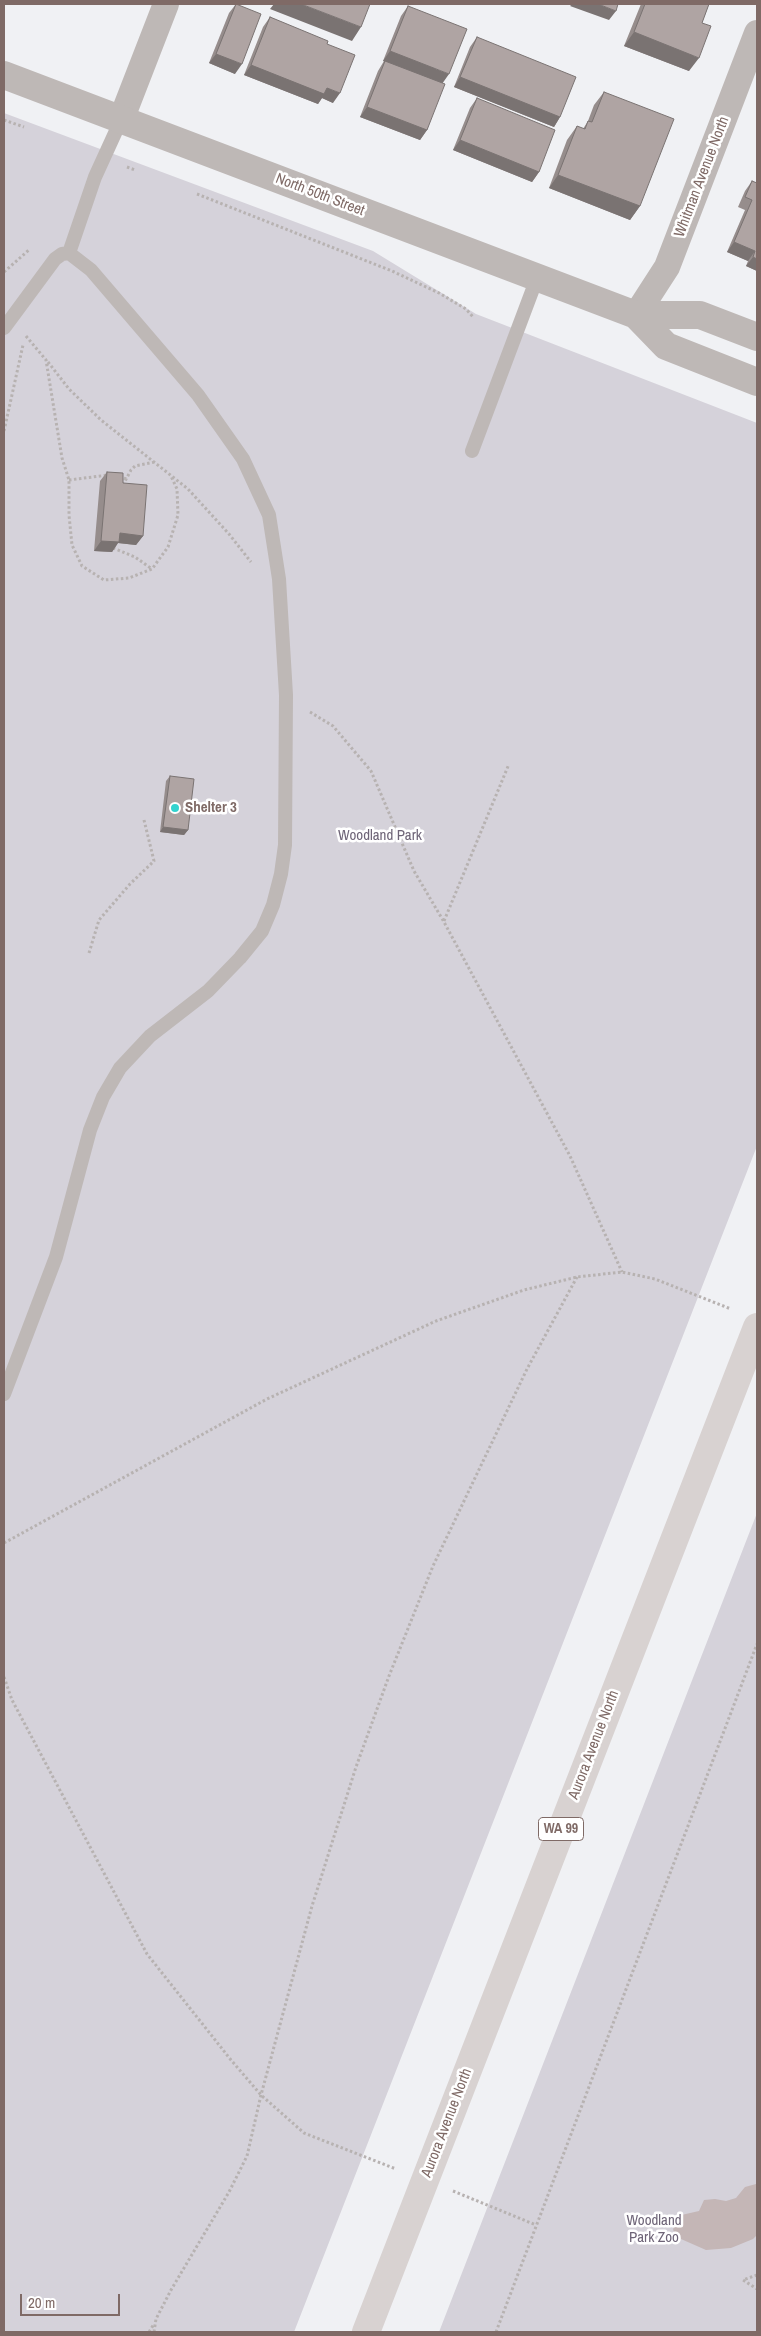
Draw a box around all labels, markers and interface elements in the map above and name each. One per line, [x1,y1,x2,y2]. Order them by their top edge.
street label: Whitman Avenue North [671,114,733,240]
street label: North 50th Street [273,170,367,220]
place label: Shelter 3 [185,799,237,817]
marker: Shelter 3 [169,802,181,814]
park label: Woodland Park [338,827,422,845]
street label: Aurora Avenue North [565,1688,623,1802]
road number: WA 99 [538,1818,584,1840]
street label: Aurora Avenue North [418,2066,476,2180]
park label: Woodland Park Zoo [626,2212,682,2247]
scale bar [22,2284,122,2316]
text: 20 m [28,2292,55,2313]

